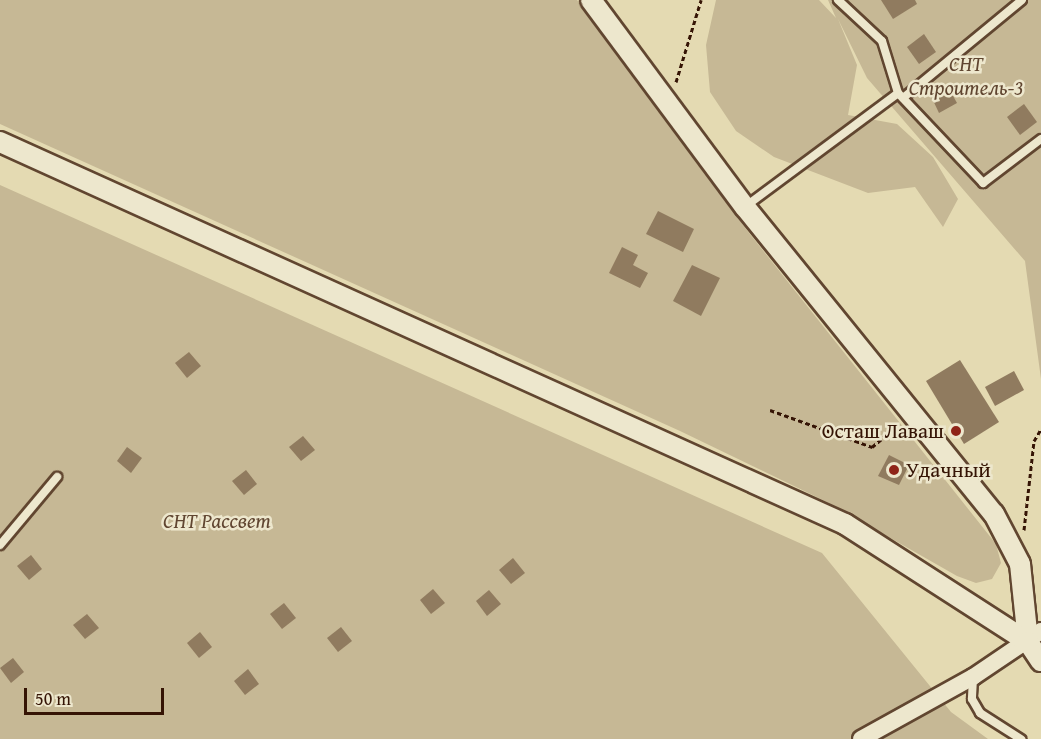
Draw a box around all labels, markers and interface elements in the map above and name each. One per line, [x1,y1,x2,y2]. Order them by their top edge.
park label: СНТ Строитель-3 [909,51,1023,101]
place label: Осташ Лаваш [822,418,944,444]
marker: Осташ Лаваш [949,424,963,438]
place label: Удачный [906,457,991,483]
marker: Удачный [887,463,901,477]
park label: СНТ Рассвет [163,508,271,534]
scale bar [27,676,166,714]
text: 50 m [35,685,71,712]

